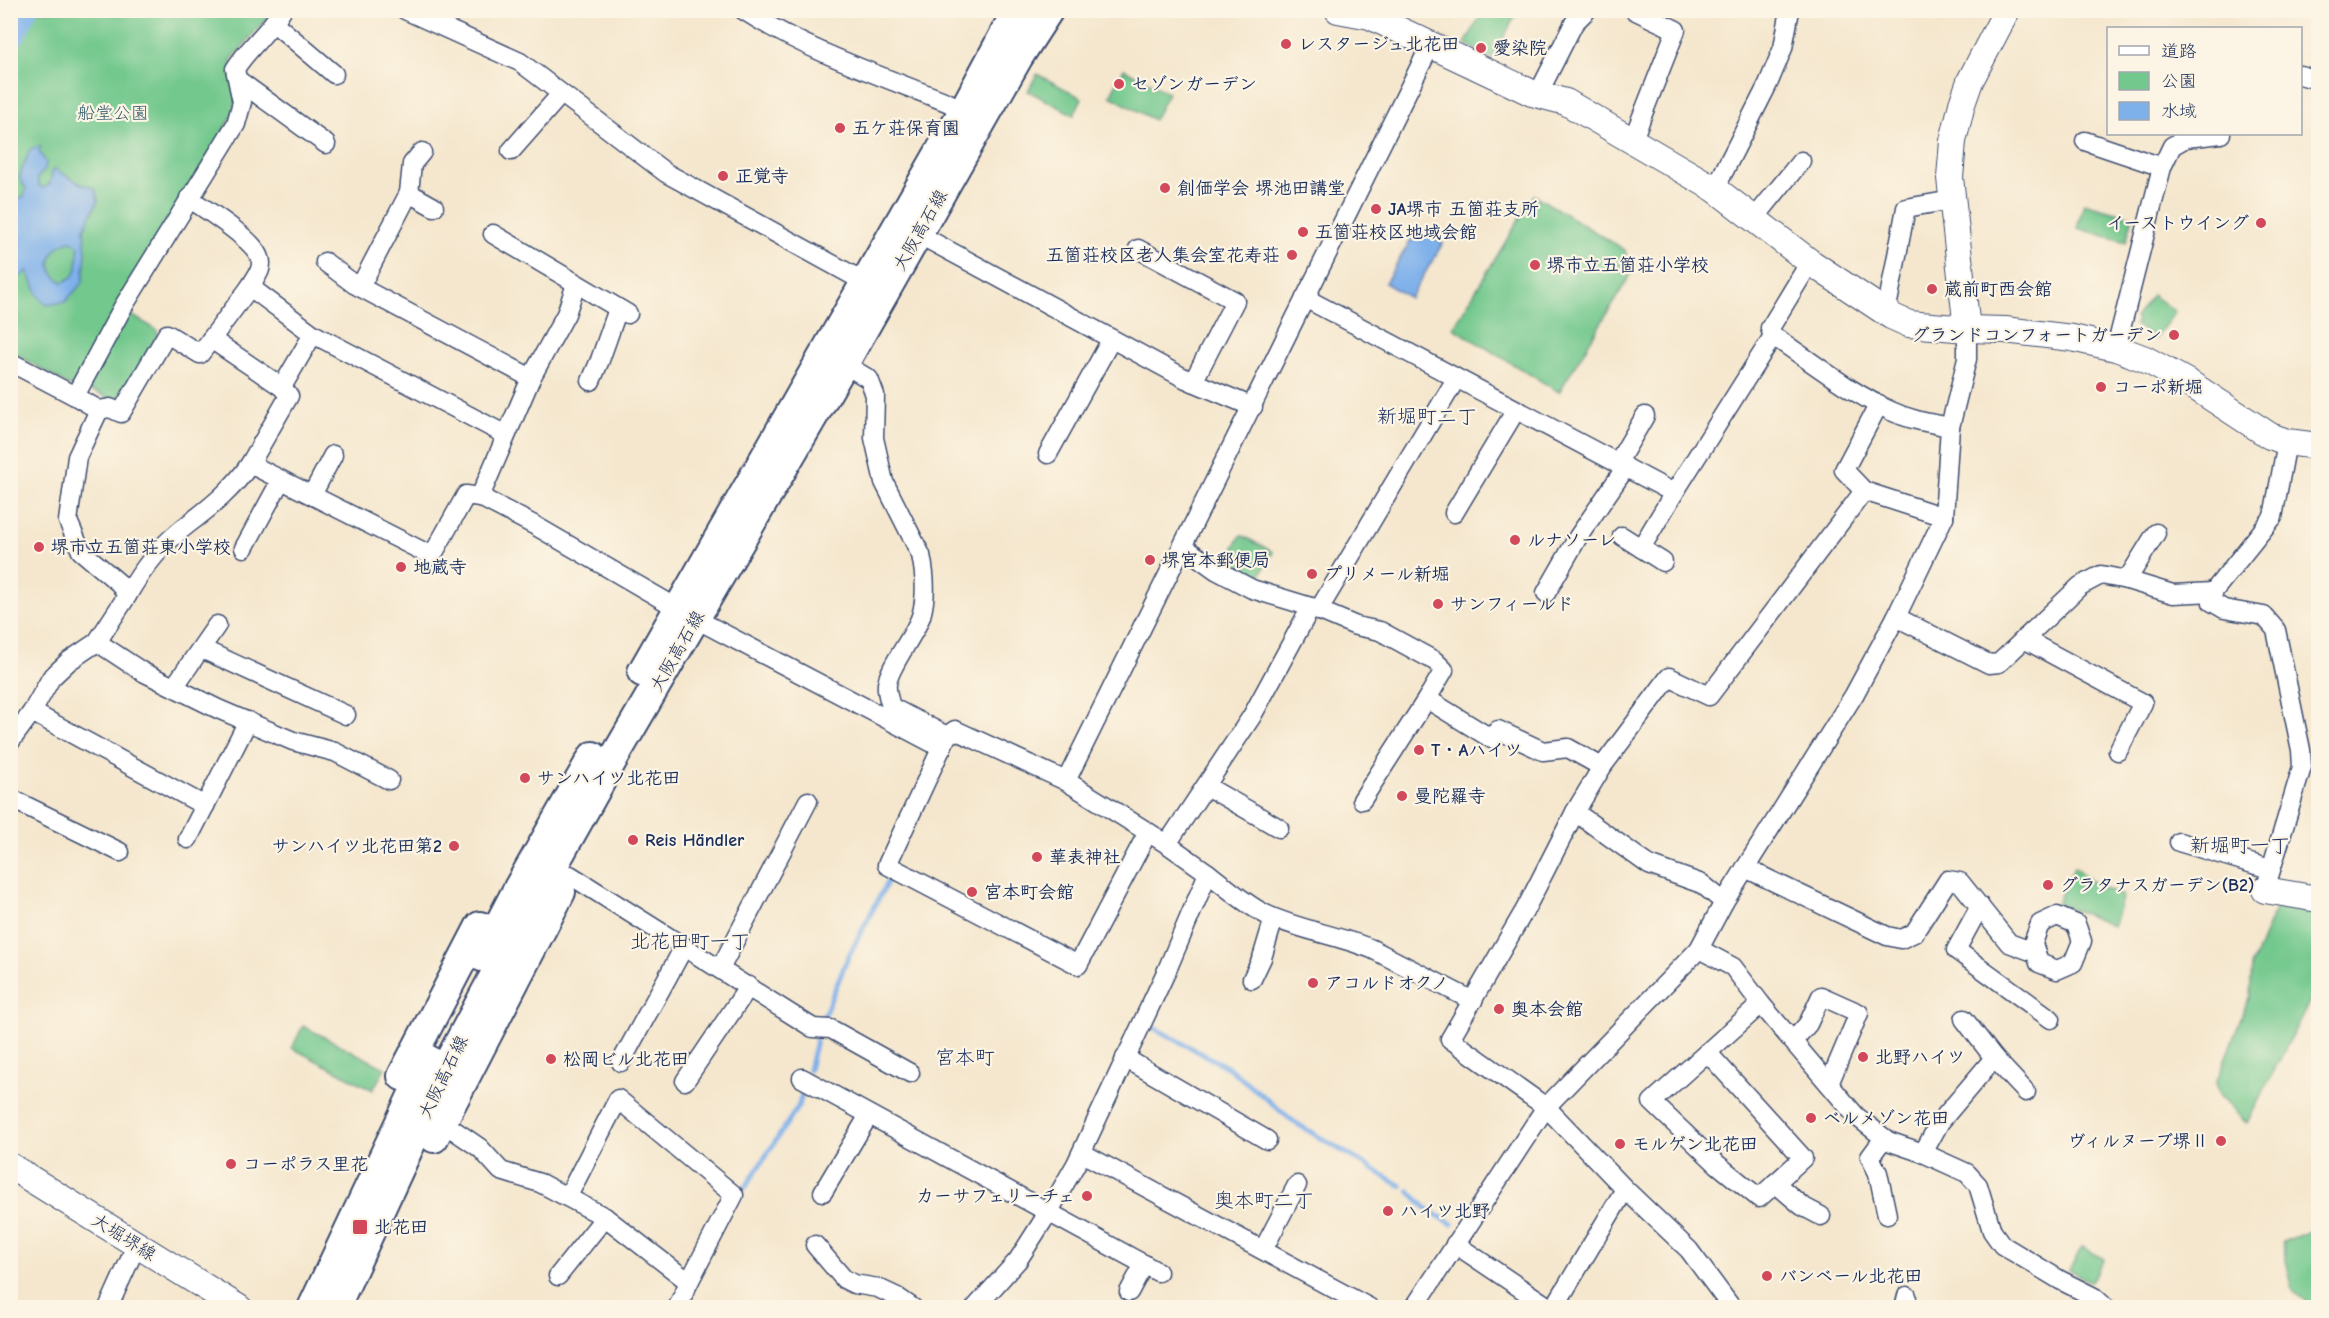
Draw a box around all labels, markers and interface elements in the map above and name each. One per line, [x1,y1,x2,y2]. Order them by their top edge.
legend [2107,27,2302,135]
place label: レスタージュ北花田 [1298,34,1459,55]
marker: レスタージュ北花田 [1279,37,1293,51]
place label: 愛染院 [1493,38,1547,59]
marker: 愛染院 [1474,41,1488,55]
text: 道路 [2161,41,2197,62]
text: 公園 [2161,71,2197,92]
place label: セゾンガーデン [1131,74,1257,95]
marker: セゾンガーデン [1112,77,1126,91]
text: 水域 [2161,101,2197,122]
park label: 船堂公園 [77,103,149,124]
place label: 五ケ荘保育園 [852,118,960,139]
marker: 五ケ荘保育園 [833,121,847,135]
place label: 正覚寺 [735,166,789,187]
marker: 正覚寺 [716,169,730,183]
place label: 創価学会 堺池田講堂 [1177,178,1345,199]
marker: 創価学会 堺池田講堂 [1158,181,1172,195]
street label: 大阪高石線 [889,186,952,274]
place label: JA堺市 五箇荘支所 [1388,199,1539,220]
marker: JA堺市 五箇荘支所 [1369,202,1383,216]
place label: イーストウイング [2106,213,2249,234]
marker: イーストウイング [2254,216,2268,230]
place label: 五箇荘校区地域会館 [1315,222,1477,243]
marker: 五箇荘校区地域会館 [1296,225,1310,239]
place label: 五箇荘校区老人集会室花寿荘 [1046,245,1280,266]
marker: 五箇荘校区老人集会室花寿荘 [1285,248,1299,262]
place label: 堺市立五箇荘小学校 [1547,255,1709,276]
marker: 堺市立五箇荘小学校 [1528,258,1542,272]
place label: 蔵前町西会館 [1944,279,2052,300]
marker: 蔵前町西会館 [1925,282,1939,296]
place label: グランドコンフォートガーデン [1911,325,2162,346]
marker: グランドコンフォートガーデン [2167,328,2181,342]
place label: コーポ新堀 [2113,377,2203,398]
marker: コーポ新堀 [2094,380,2108,394]
district label: 新堀町二丁 [1377,405,1477,428]
place label: ルナソーレ [1527,530,1616,551]
marker: ルナソーレ [1508,533,1522,547]
place label: 堺市立五箇荘東小学校 [51,537,231,558]
marker: 堺市立五箇荘東小学校 [32,540,46,554]
place label: 堺宮本郵便局 [1162,550,1270,571]
marker: 堺宮本郵便局 [1143,553,1157,567]
place label: 地蔵寺 [413,557,467,578]
marker: 地蔵寺 [394,560,408,574]
place label: プリメール新堀 [1324,564,1450,585]
marker: プリメール新堀 [1305,567,1319,581]
place label: サンフィールド [1450,594,1574,615]
marker: サンフィールド [1431,597,1445,611]
street label: 大阪高石線 [646,607,709,695]
place label: T・Aハイツ [1431,740,1522,761]
marker: T・Aハイツ [1412,743,1426,757]
place label: サンハイツ北花田 [537,768,680,789]
marker: サンハイツ北花田 [518,771,532,785]
place label: 曼陀羅寺 [1414,786,1486,807]
marker: 曼陀羅寺 [1395,789,1409,803]
place label: Reis Händler [645,830,745,851]
marker: Reis Händler [626,833,640,847]
district label: 新堀町一丁 [2190,834,2290,857]
place label: サンハイツ北花田第2 [272,836,442,857]
marker: サンハイツ北花田第2 [447,839,461,853]
place label: 華表神社 [1049,847,1121,868]
marker: 華表神社 [1030,850,1044,864]
place label: グラタナスガーデン(B2) [2060,875,2254,896]
marker: グラタナスガーデン(B2) [2041,878,2055,892]
place label: 宮本町会館 [984,882,1074,903]
marker: 宮本町会館 [965,885,979,899]
district label: 北花田町一丁 [630,930,750,953]
place label: アコルドオクノ [1325,973,1448,994]
marker: アコルドオクノ [1306,976,1320,990]
place label: 奥本会館 [1511,999,1583,1020]
marker: 奥本会館 [1492,1002,1506,1016]
street label: 大阪高石線 [414,1032,473,1122]
district label: 宮本町 [935,1046,995,1069]
place label: 北野ハイツ [1875,1047,1965,1068]
place label: 松岡ビル北花田 [563,1049,689,1070]
marker: 北野ハイツ [1856,1050,1870,1064]
marker: 松岡ビル北花田 [544,1052,558,1066]
place label: ベルメゾン花田 [1823,1108,1949,1129]
marker: ベルメゾン花田 [1804,1111,1818,1125]
place label: ヴィルヌーブ堺Ⅱ [2067,1131,2209,1152]
place label: モルゲン北花田 [1632,1134,1758,1155]
marker: ヴィルヌーブ堺Ⅱ [2214,1134,2228,1148]
marker: モルゲン北花田 [1613,1137,1627,1151]
place label: コーポラス里花 [243,1154,368,1175]
marker: コーポラス里花 [224,1157,238,1171]
place label: カーサフェリーチェ [916,1186,1075,1207]
marker: カーサフェリーチェ [1080,1189,1094,1203]
district label: 奥本町二丁 [1214,1189,1314,1212]
place label: ハイツ北野 [1400,1201,1490,1222]
marker: ハイツ北野 [1381,1204,1395,1218]
street label: 大堀堺線 [88,1209,160,1265]
place label: 北花田 [374,1217,428,1238]
marker: 北花田 [351,1218,369,1236]
place label: バンベール北花田 [1779,1266,1922,1287]
marker: バンベール北花田 [1760,1269,1774,1283]

